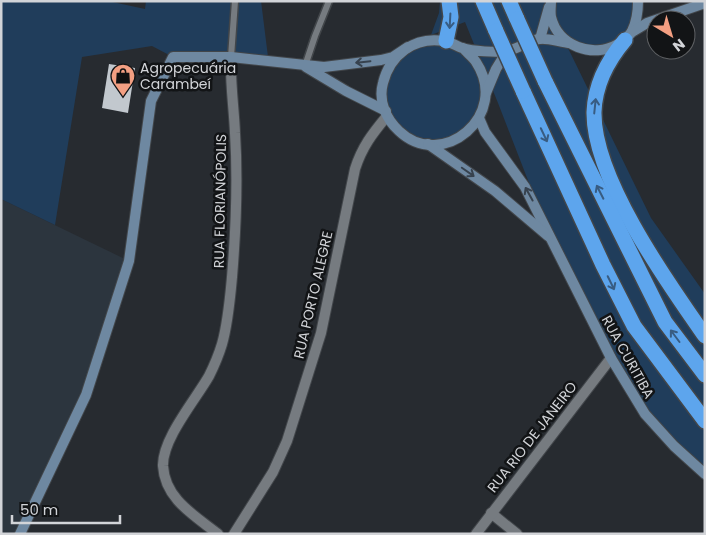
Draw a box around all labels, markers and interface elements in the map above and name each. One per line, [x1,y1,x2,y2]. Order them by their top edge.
north arrow [646,10,696,60]
one-way arrow [445,13,454,29]
text: N [669,34,689,56]
one-way arrow [355,57,371,67]
place label: Agropecuária Carambeí [140,58,236,94]
shop icon: Agropecuária Carambeí [110,63,136,97]
one-way arrow [590,98,600,114]
one-way arrow [539,127,549,142]
street label: RUA FLORIANÓPOLIS [209,134,231,268]
one-way arrow [460,167,474,177]
one-way arrow [595,185,604,200]
one-way arrow [524,186,534,201]
street label: RUA PORTO ALEGRE [289,229,337,361]
one-way arrow [607,275,617,290]
street label: RUA CURITIBA [597,312,659,402]
one-way arrow [670,330,681,343]
street label: RUA RIO DE JANEIRO [482,377,582,497]
scale bar [12,492,120,524]
text: 50 m [20,499,58,520]

